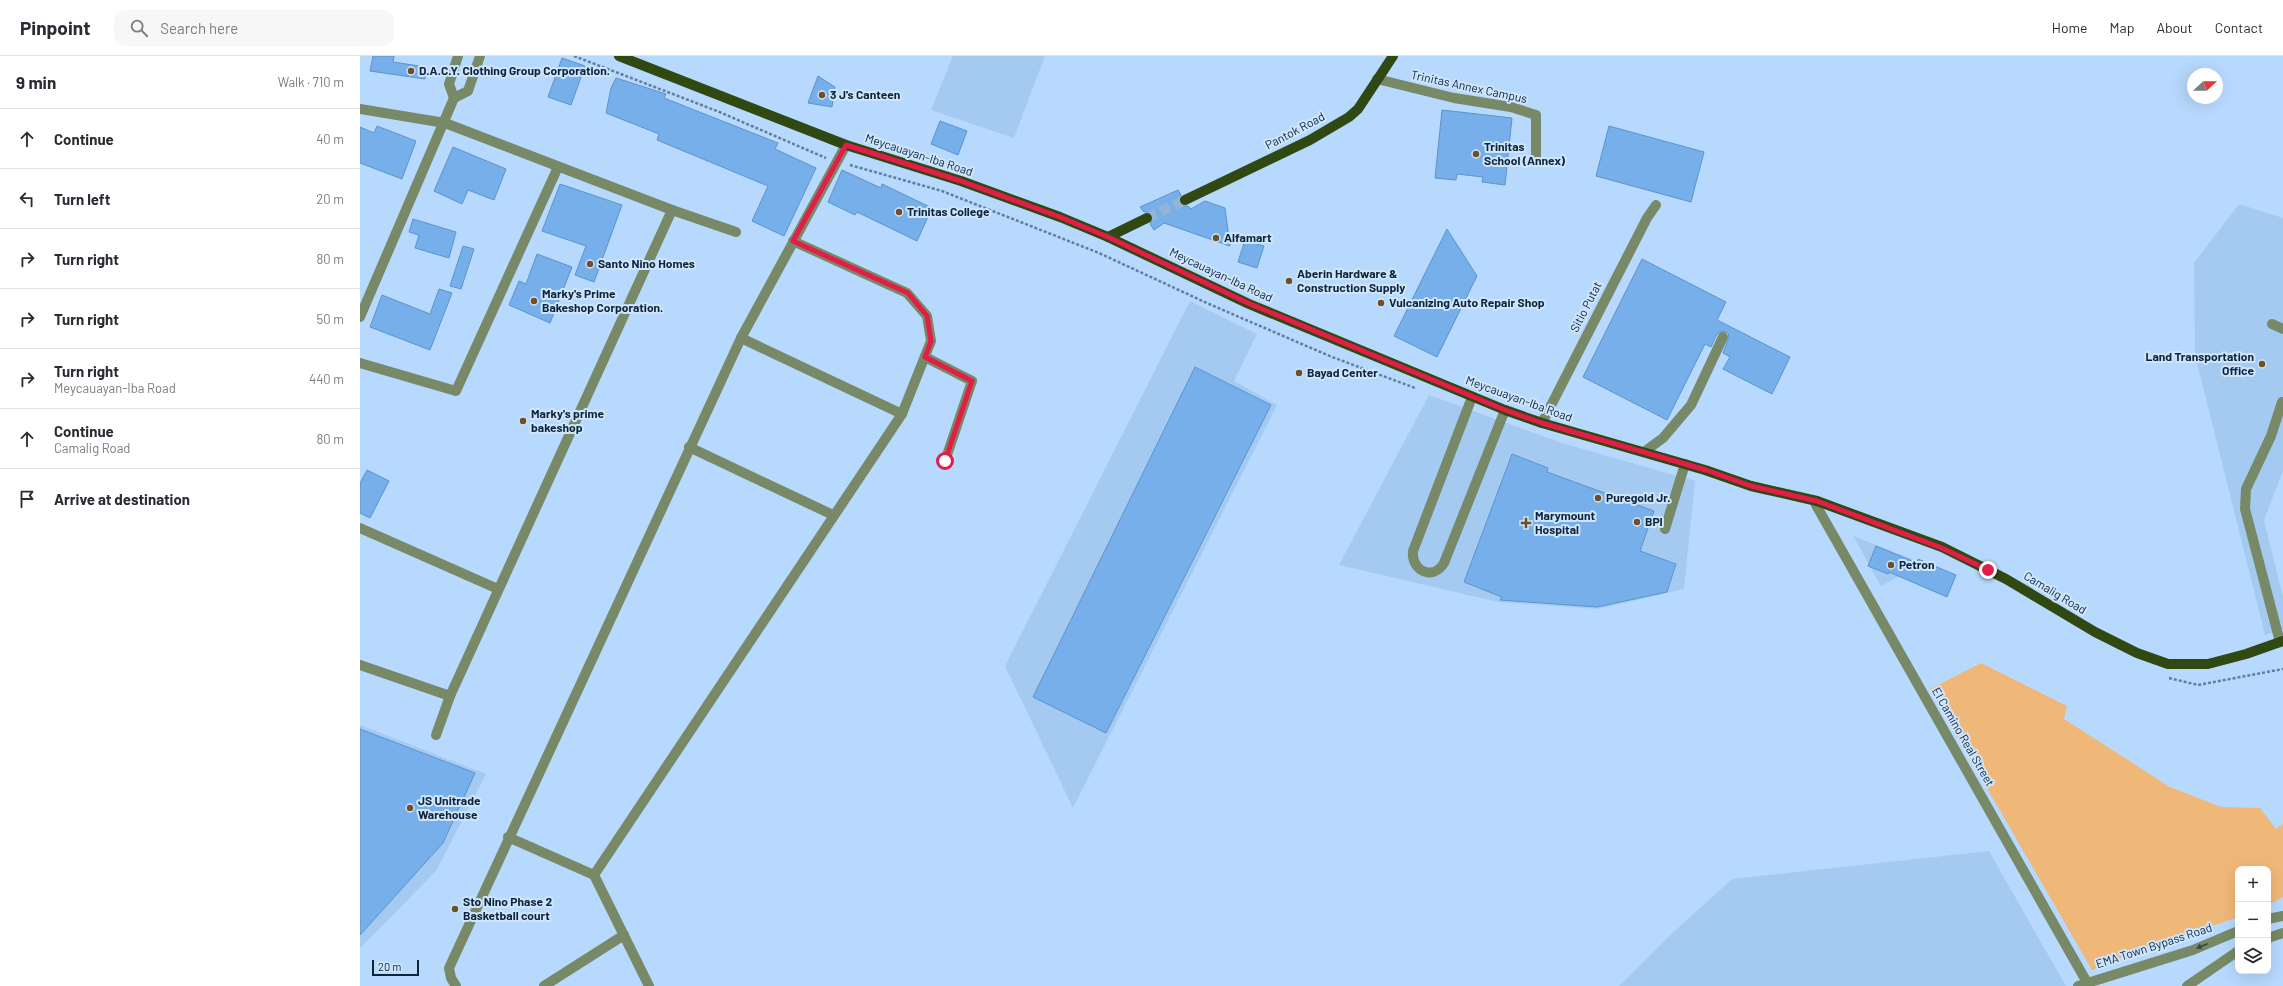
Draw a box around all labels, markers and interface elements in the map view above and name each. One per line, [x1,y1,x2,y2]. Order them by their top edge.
search box [114,10,394,46]
text: Pinpoint [20,16,90,39]
icon: search [128,17,150,39]
text: Search here [160,19,238,37]
text: Home [2052,19,2088,36]
text: Map [2110,19,2134,36]
text: About [2156,19,2193,36]
text: Contact [2215,19,2263,36]
place label: D.A.C.Y. Clothing Group Corporation. [419,63,610,77]
marker: D.A.C.Y. Clothing Group Corporation. [406,66,416,76]
street label: Trinitas Annex Campus [1410,67,1529,105]
north arrow [2187,68,2223,104]
text: 9 min [16,72,56,92]
text: Walk · 710 m [278,74,344,90]
place label: 3 J's Canteen [830,87,900,101]
marker: 3 J's Canteen [817,90,827,100]
street label: Pantok Road [1262,109,1327,152]
icon: ahead [16,128,38,150]
text: Continue [54,130,114,148]
street label: Meycauayan-Iba Road [864,130,975,178]
text: 40 m [316,131,344,147]
place label: Trinitas School (Annex) [1484,139,1566,167]
marker: Trinitas School (Annex) [1471,149,1481,159]
icon: left [16,188,38,210]
text: Turn left [54,190,110,208]
text: 20 m [316,191,344,207]
place label: Trinitas College [907,204,990,218]
marker: Trinitas College [894,207,904,217]
place label: Alfamart [1224,230,1272,244]
marker: Alfamart [1211,233,1221,243]
street label: Meycauayan-Iba Road [1168,244,1275,304]
icon: right [16,248,38,270]
text: Turn right [54,250,119,268]
text: 80 m [317,251,344,267]
place label: Santo Nino Homes [598,256,695,270]
marker: Santo Nino Homes [585,259,595,269]
place label: Aberin Hardware & Construction Supply [1297,266,1405,294]
marker: Aberin Hardware & Construction Supply [1284,276,1294,286]
street label: Sitio Putat [1566,279,1604,334]
place label: Marky's Prime Bakeshop Corporation. [542,286,663,314]
place label: Vulcanizing Auto Repair Shop [1389,295,1545,309]
marker: Marky's Prime Bakeshop Corporation. [529,296,539,306]
marker: Vulcanizing Auto Repair Shop [1376,298,1386,308]
icon: right [16,308,38,330]
text: Turn right [54,310,119,328]
text: 50 m [317,311,344,327]
place label: Land Transportation Office [2146,349,2254,377]
marker: Land Transportation Office [2257,359,2267,369]
text: Turn right [54,362,119,380]
place label: Bayad Center [1307,365,1378,379]
icon: right [16,368,38,390]
marker: Bayad Center [1294,368,1304,378]
text: 440 m [309,371,344,387]
street label: Meycauayan-Iba Road [1464,372,1575,424]
text: Meycauayan-Iba Road [54,380,176,396]
place label: Marky's prime bakeshop [531,406,605,434]
marker: Marky's prime bakeshop [518,416,528,426]
text: Continue [54,422,114,440]
icon: ahead [16,428,38,450]
text: 80 m [317,431,344,447]
text: Camalig Road [54,440,130,456]
route start [936,452,954,470]
icon: arrive [16,488,38,510]
text: Arrive at destination [54,490,190,508]
place label: Puregold Jr. [1606,490,1671,504]
marker: Puregold Jr. [1593,493,1603,503]
place label: Marymount Hospital [1535,508,1595,536]
place label: BPI [1645,514,1663,528]
marker: Marymount Hospital [1520,517,1532,529]
marker: BPI [1632,517,1642,527]
place label: Petron [1899,557,1934,571]
marker: Petron [1886,560,1896,570]
route end [1979,561,1997,579]
street label: Camalig Road [2022,568,2089,616]
street label: El Camino Real Street [1930,685,1998,788]
place label: JS Unitrade Warehouse [418,793,481,821]
marker: JS Unitrade Warehouse [405,803,415,813]
map controls [2235,866,2271,974]
button: + [2235,866,2271,902]
place label: Sto Nino Phase 2 Basketball court [463,894,552,922]
button: − [2235,902,2271,938]
marker: Sto Nino Phase 2 Basketball court [450,904,460,914]
street label: EMA Town Bypass Road [2094,920,2214,970]
button: layers [2235,938,2271,974]
one-way arrow [2196,943,2208,949]
scale bar [372,958,419,977]
text: 20 m [378,960,401,973]

